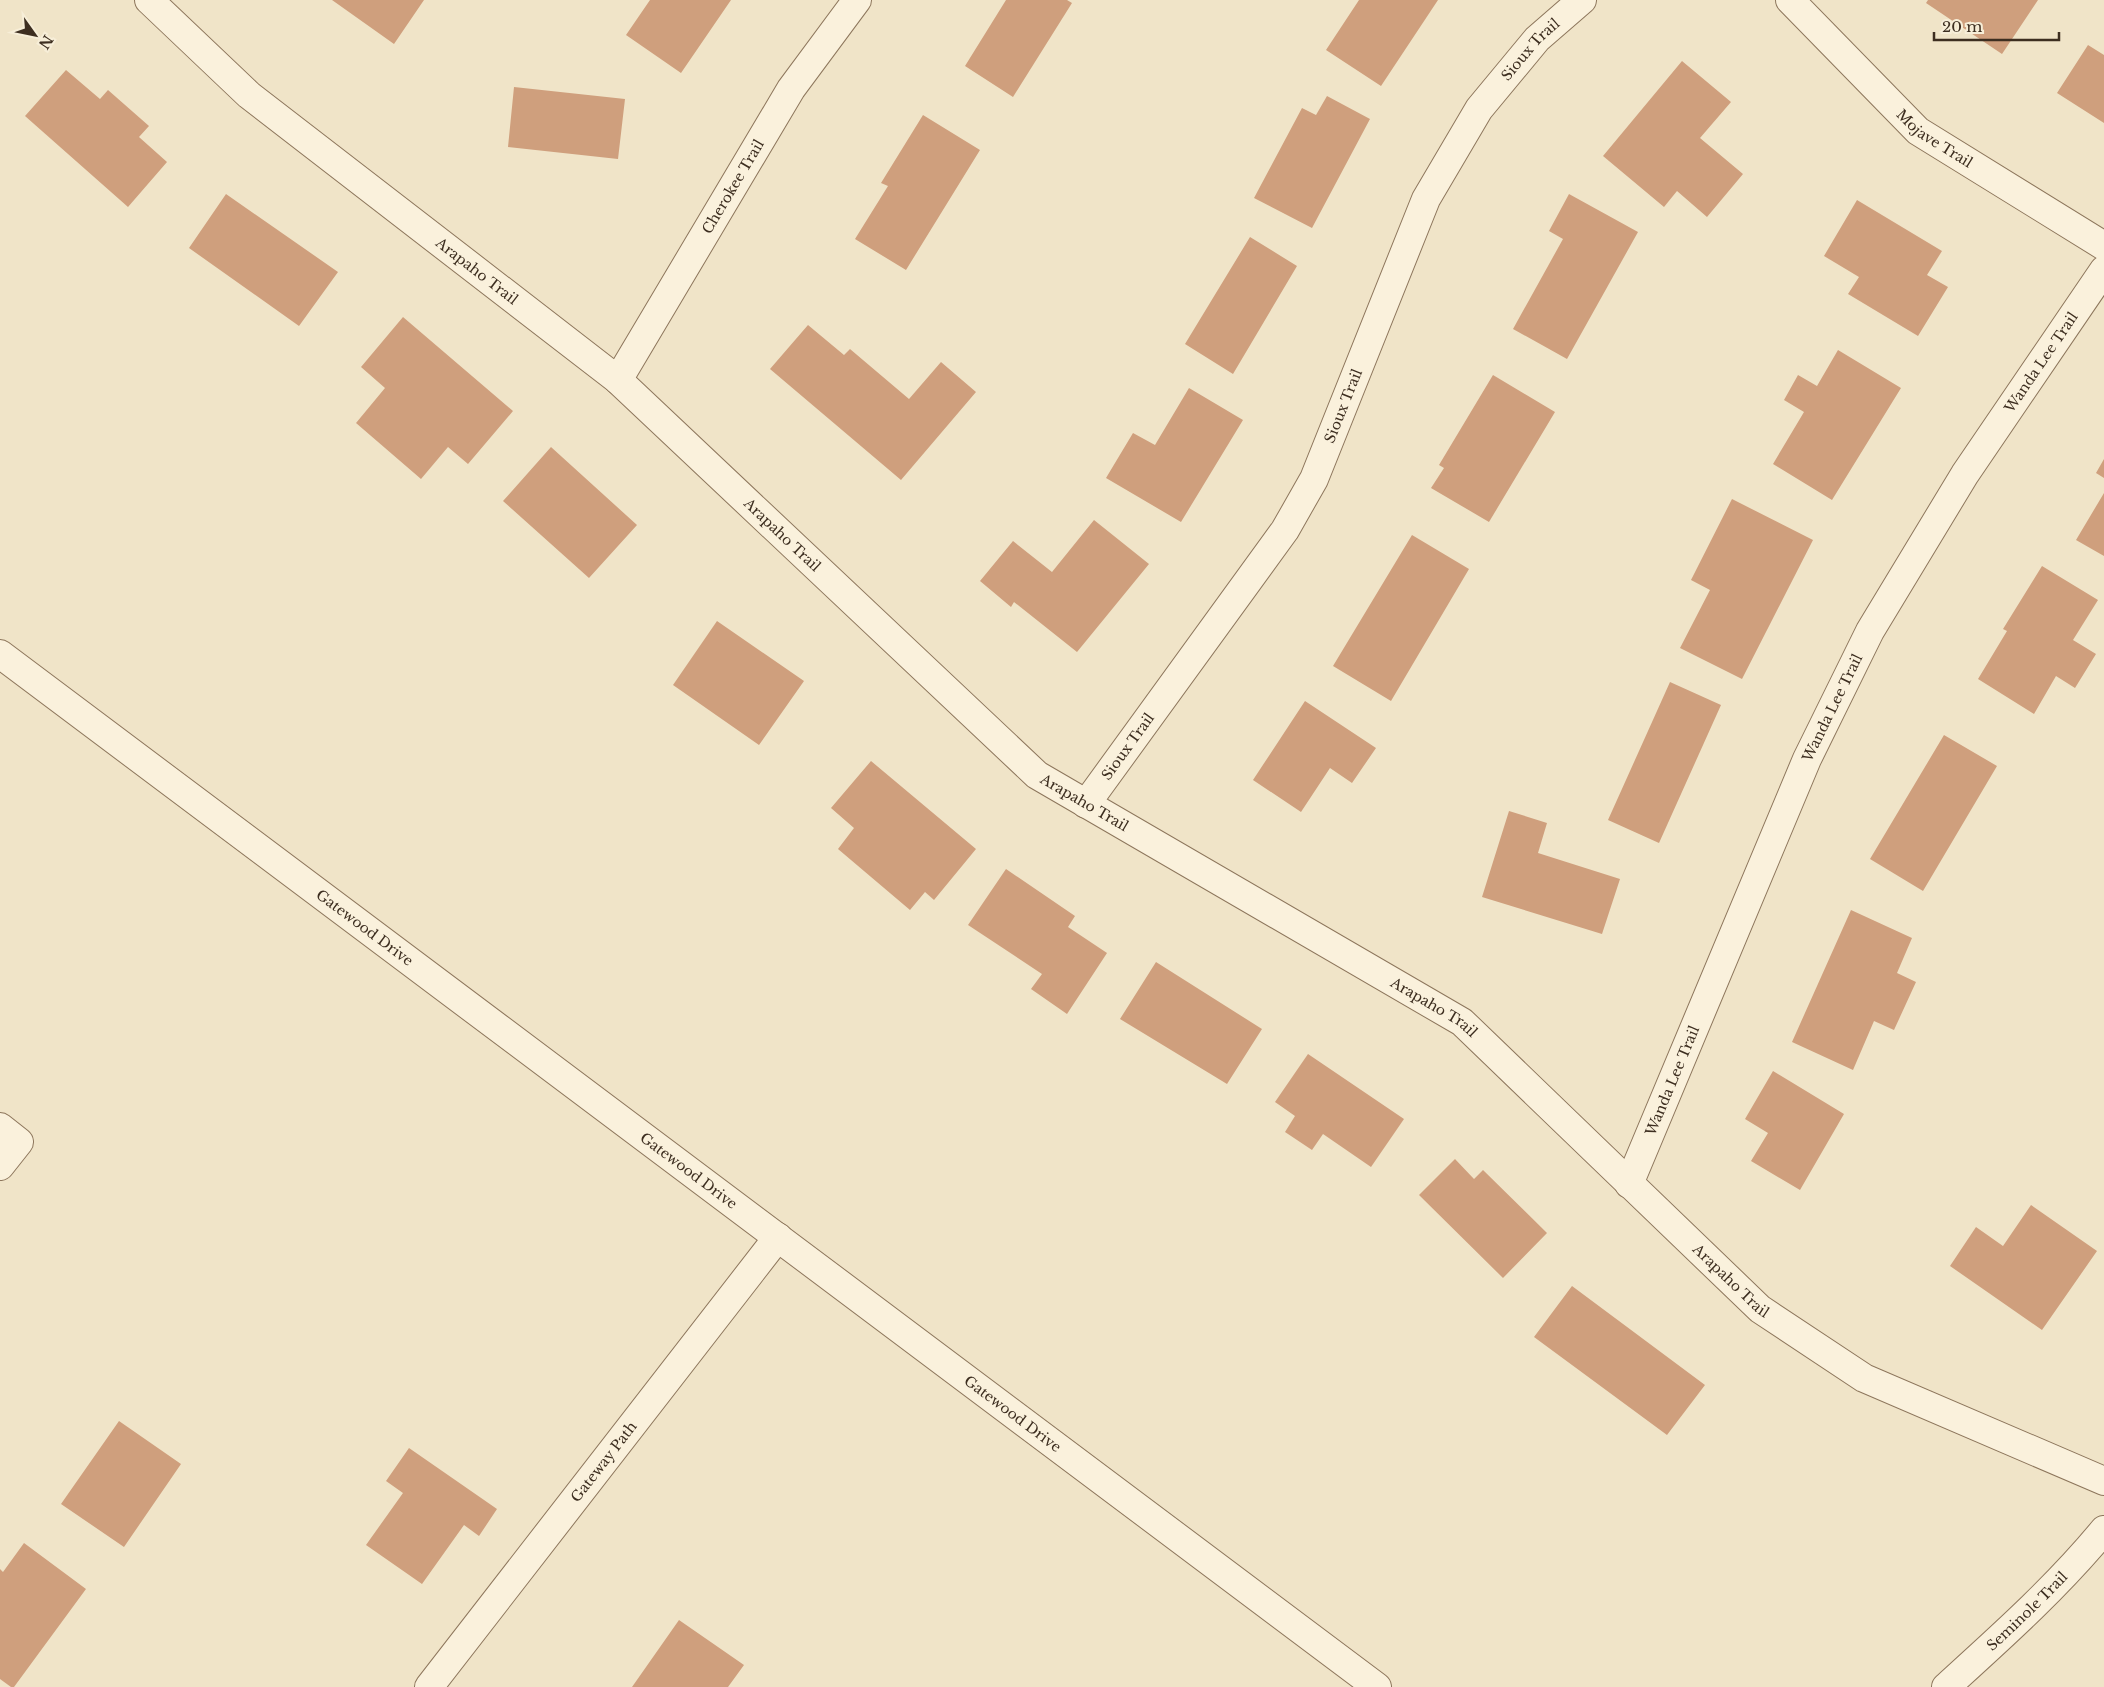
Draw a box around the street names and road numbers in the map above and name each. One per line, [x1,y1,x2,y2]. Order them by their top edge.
street label: Sioux Trail [1497,14,1564,84]
street label: Mojave Trail [1893,105,1976,172]
street label: Cherokee Trail [698,136,768,237]
street label: Arapaho Trail [432,233,522,309]
street label: Wanda Lee Trail [2000,308,2082,417]
street label: Sioux Trail [1320,366,1366,446]
street label: Arapaho Trail [739,494,825,576]
street label: Wanda Lee Trail [1798,651,1867,765]
street label: Sioux Trail [1097,709,1158,784]
street label: Arapaho Trail [1036,769,1132,835]
street label: Gatewood Drive [313,885,417,970]
street label: Arapaho Trail [1387,973,1481,1041]
street label: Wanda Lee Trail [1641,1023,1703,1139]
street label: Gatewood Drive [637,1128,741,1213]
street label: Arapaho Trail [1688,1240,1773,1322]
street label: Gatewood Drive [961,1372,1065,1456]
street label: Gateway Path [567,1418,641,1506]
street label: Seminole Trail [1983,1568,2072,1655]

